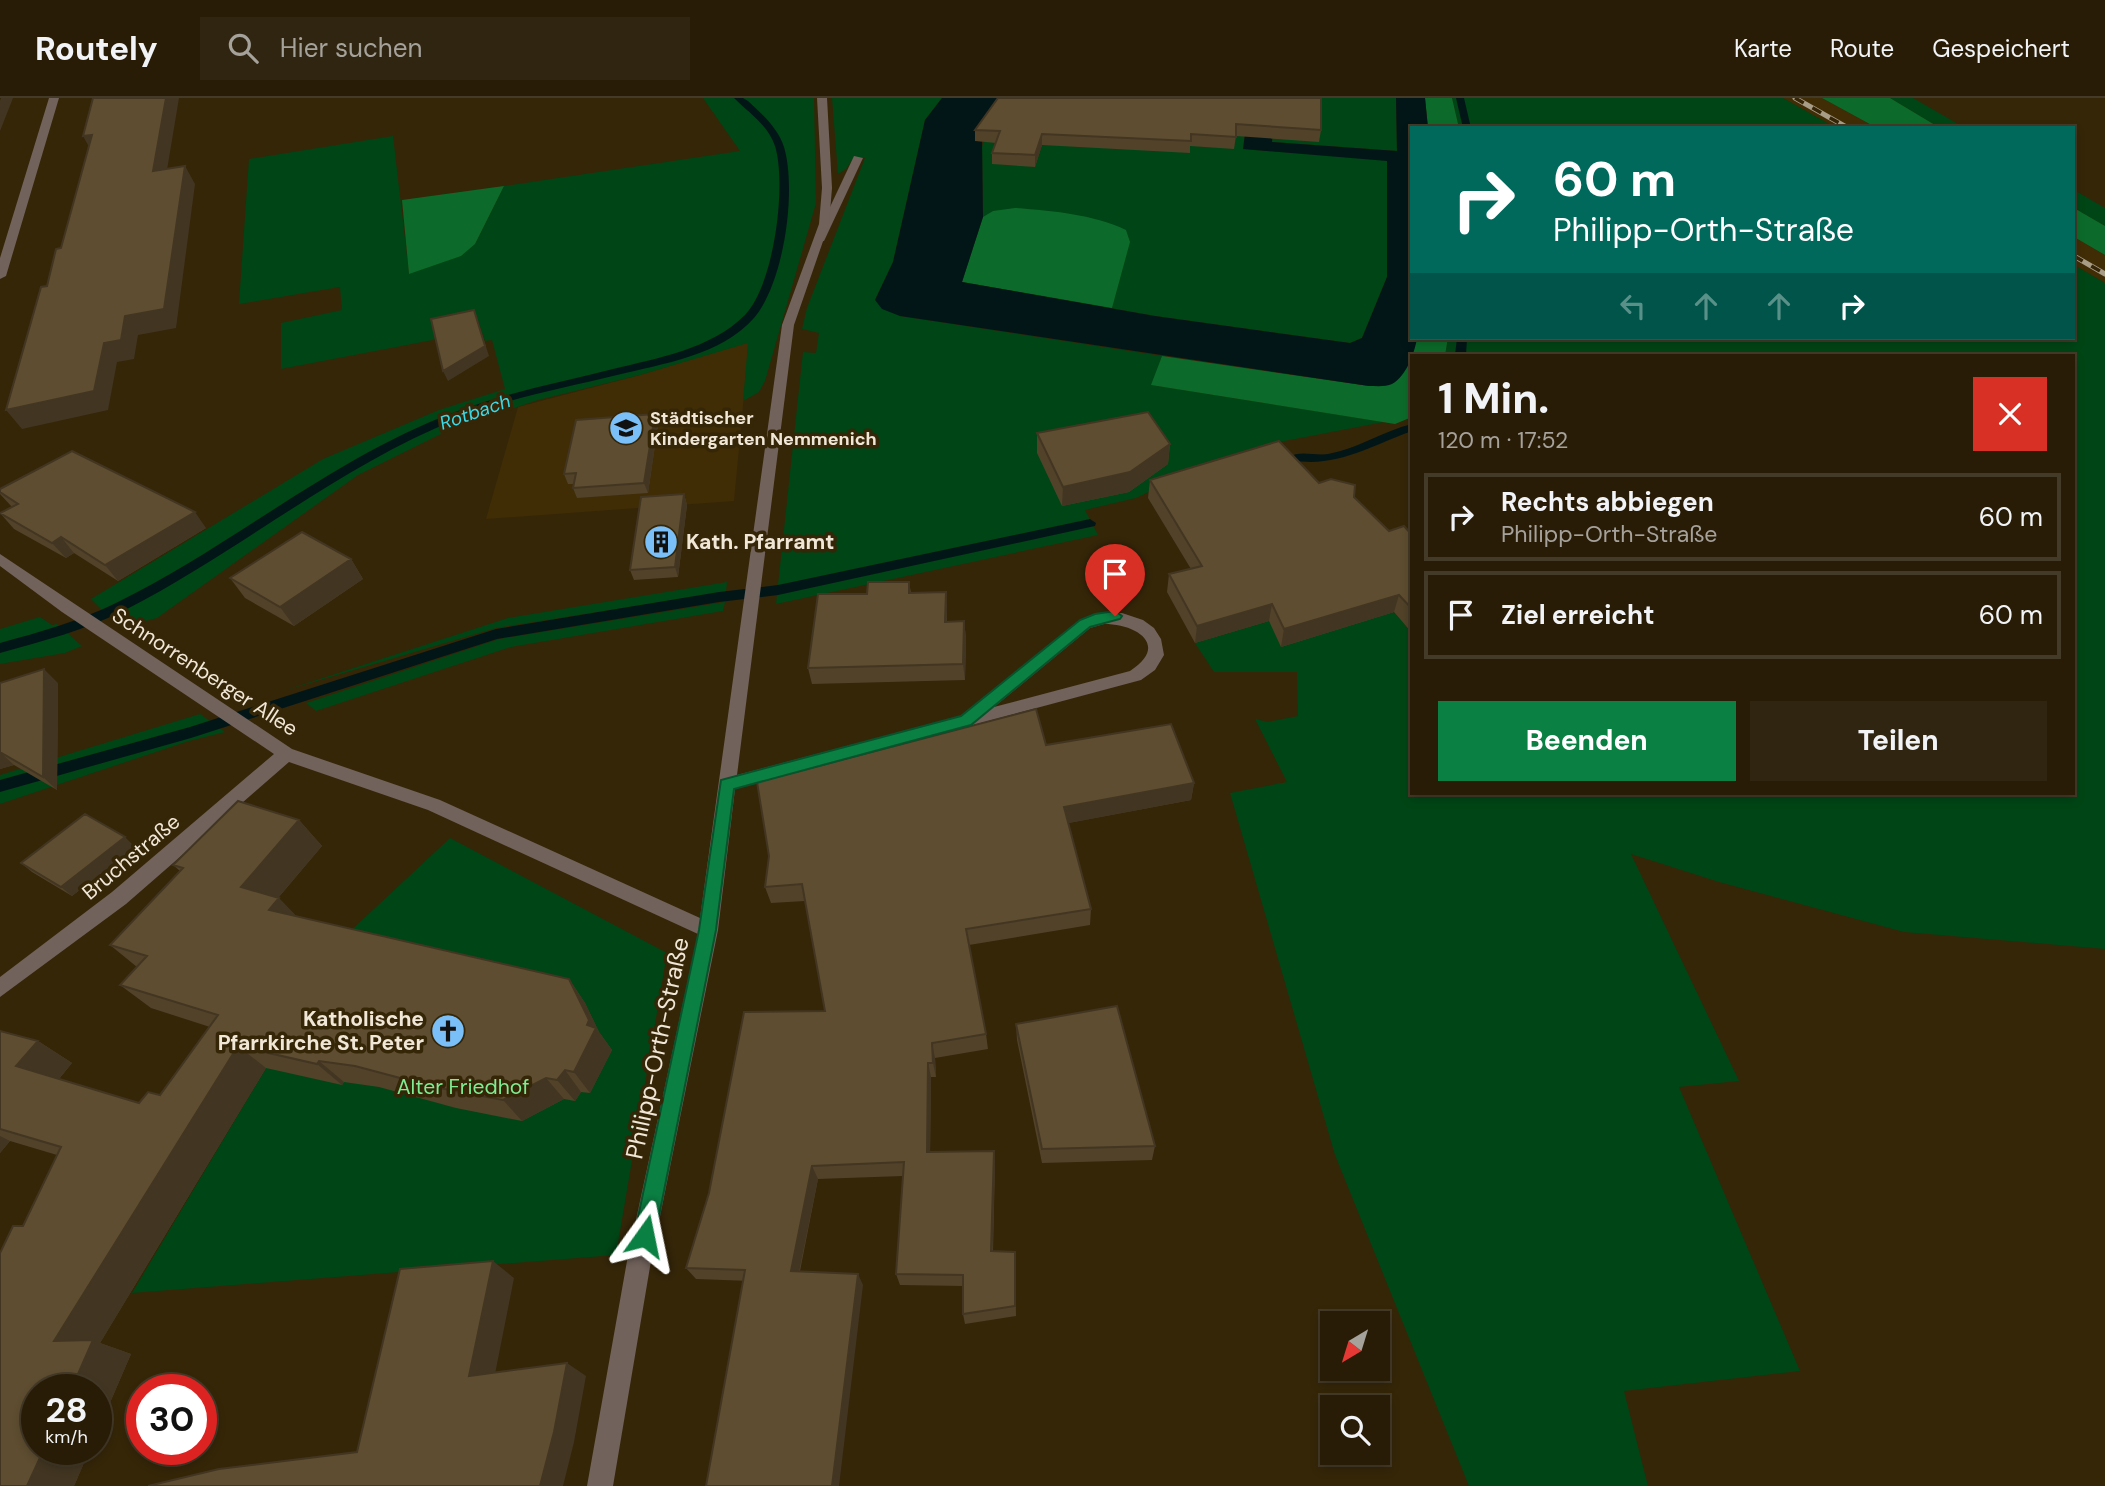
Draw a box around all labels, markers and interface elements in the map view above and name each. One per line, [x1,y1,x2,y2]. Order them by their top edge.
search box [200,17,690,80]
text: Routely [35,27,158,70]
icon: search [224,29,262,67]
text: Hier suchen [280,31,423,65]
text: Karte [1734,33,1792,64]
text: Route [1830,33,1894,64]
text: Gespeichert [1932,33,2070,64]
text: 60 m [1553,147,1676,211]
icon: right [1438,154,1529,245]
text: Philipp-Orth-Straße [1553,209,1854,251]
icon: left [1614,287,1652,325]
icon: ahead [1687,287,1725,325]
icon: ahead [1760,287,1798,325]
icon: right [1833,287,1871,325]
text: 1 Min. [1438,371,1549,426]
button: close [1973,377,2047,451]
water label: Rotbach [436,388,514,436]
place label: Städtischer Kindergarten Nemmenich [650,406,877,451]
school or university icon: Städtischer Kindergarten Nemmenich [607,409,645,447]
text: 120 m · 17:52 [1438,425,1568,455]
text: Rechts abbiegen [1501,485,1714,519]
icon: right [1442,498,1480,536]
text: 60 m [1979,500,2043,534]
text: Philipp-Orth-Straße [1501,519,1717,549]
building icon: Kath. Pfarramt [642,523,680,561]
place label: Kath. Pfarramt [686,528,834,556]
pin [1085,544,1145,616]
icon: arrive [1096,555,1134,593]
icon: arrive [1442,596,1480,634]
text: Ziel erreicht [1501,598,1654,632]
text: 60 m [1979,598,2043,632]
street label: Schnorrenberger Allee [107,601,303,743]
button: Beenden [1438,701,1736,781]
button: Teilen [1750,701,2047,781]
street label: Bruchstraße [76,808,186,906]
street label: Philipp-Orth-Straße [618,934,696,1162]
place label: Katholische Pfarrkirche St. Peter [218,1005,424,1057]
church icon: Katholische Pfarrkirche St. Peter [429,1012,467,1050]
park label: Alter Friedhof [397,1073,529,1101]
position arrow [608,1199,682,1273]
north arrow [1320,1311,1390,1381]
map controls [1320,1311,1390,1465]
speed limit sign: 30 [126,1374,217,1465]
text: 28 [45,1387,88,1433]
button: search [1320,1395,1390,1465]
text: km/h [45,1425,88,1449]

